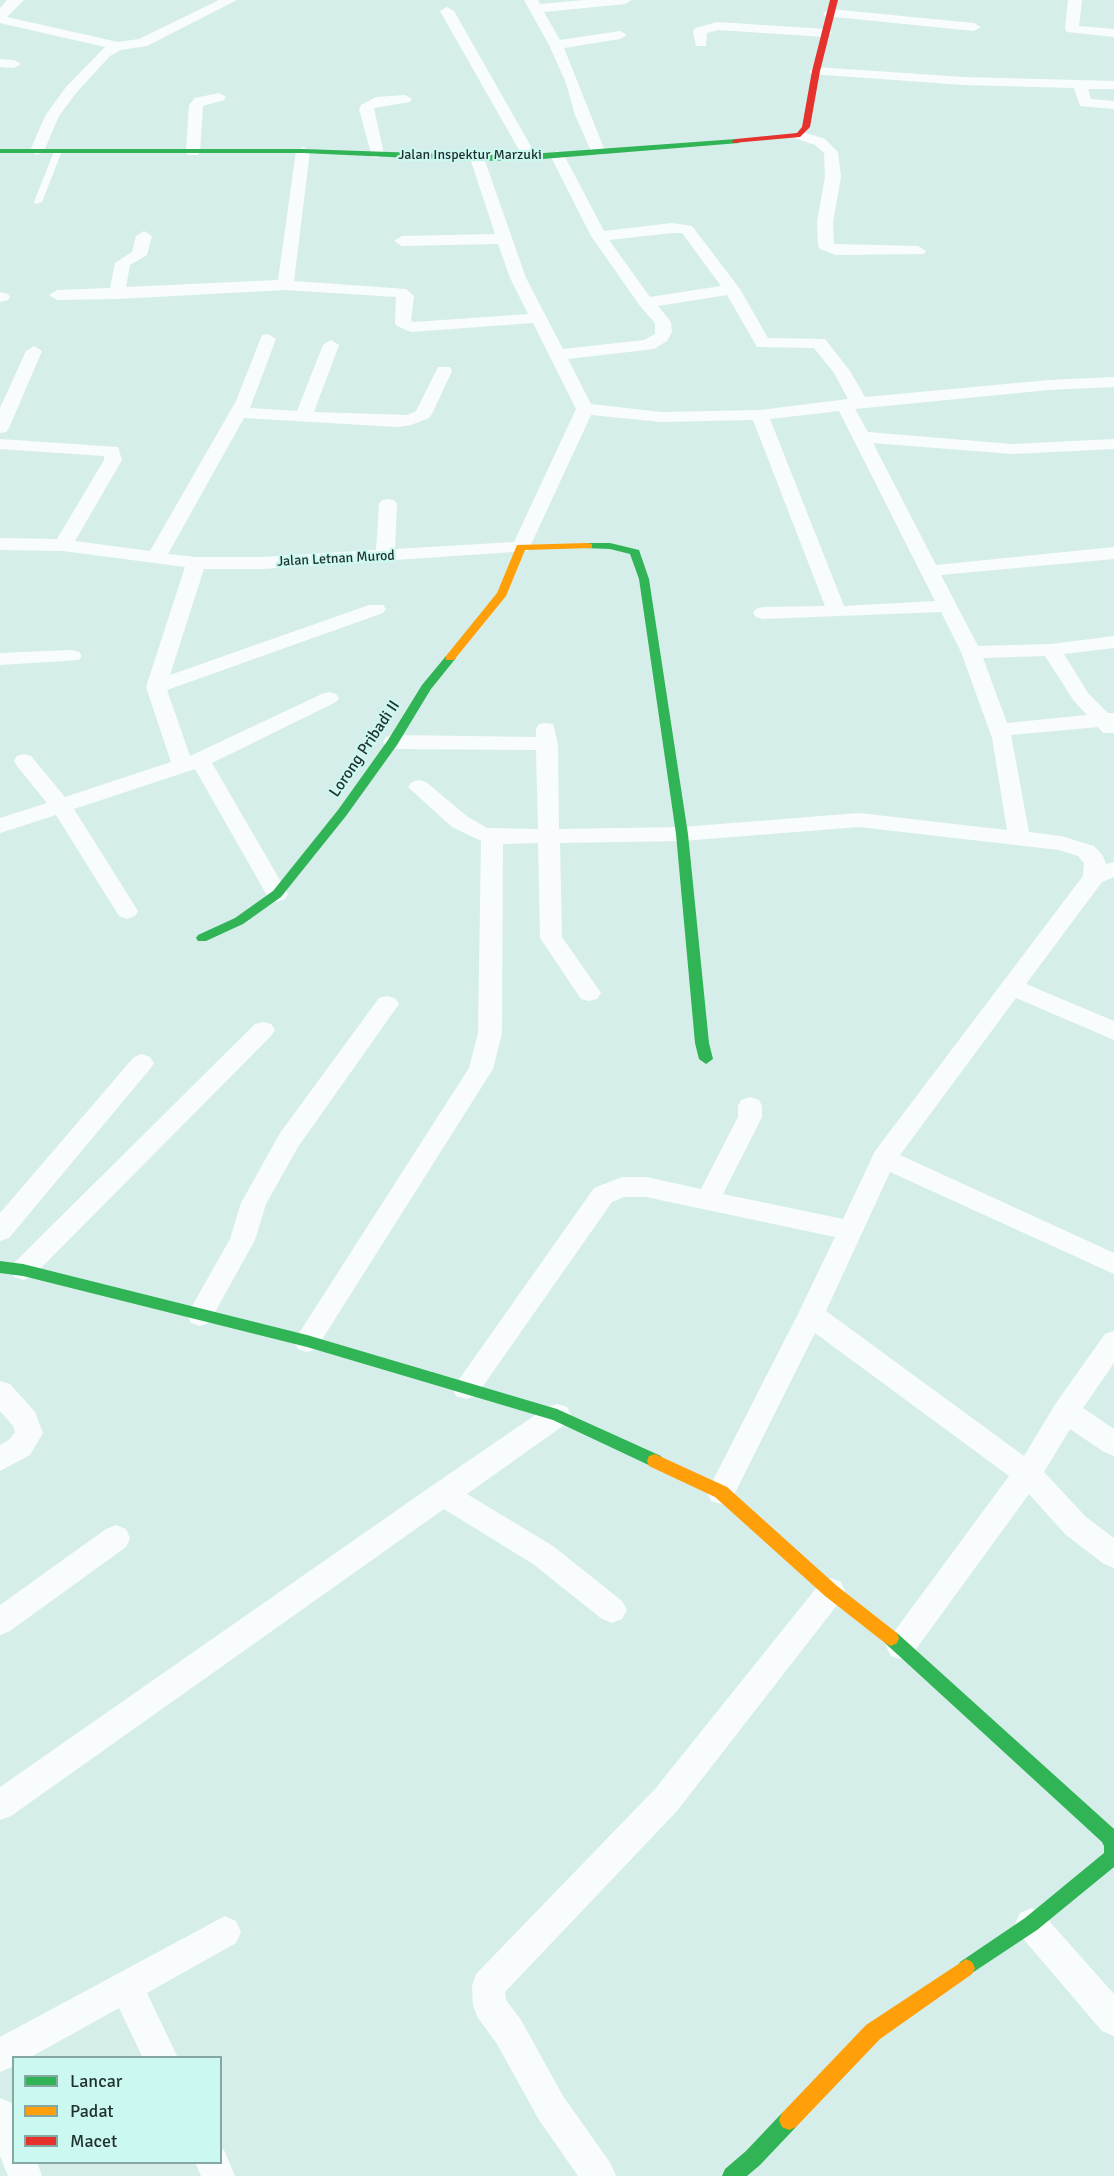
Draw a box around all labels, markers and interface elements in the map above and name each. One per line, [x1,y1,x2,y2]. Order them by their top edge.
street label: Jalan Inspektur Marzuki [398,147,542,163]
street label: Jalan Letnan Murod [277,548,395,570]
street label: Lorong Pribadi II [326,697,404,801]
legend [12,2056,222,2164]
text: Lancar [70,2070,122,2092]
text: Padat [70,2100,114,2122]
text: Macet [70,2130,117,2152]

